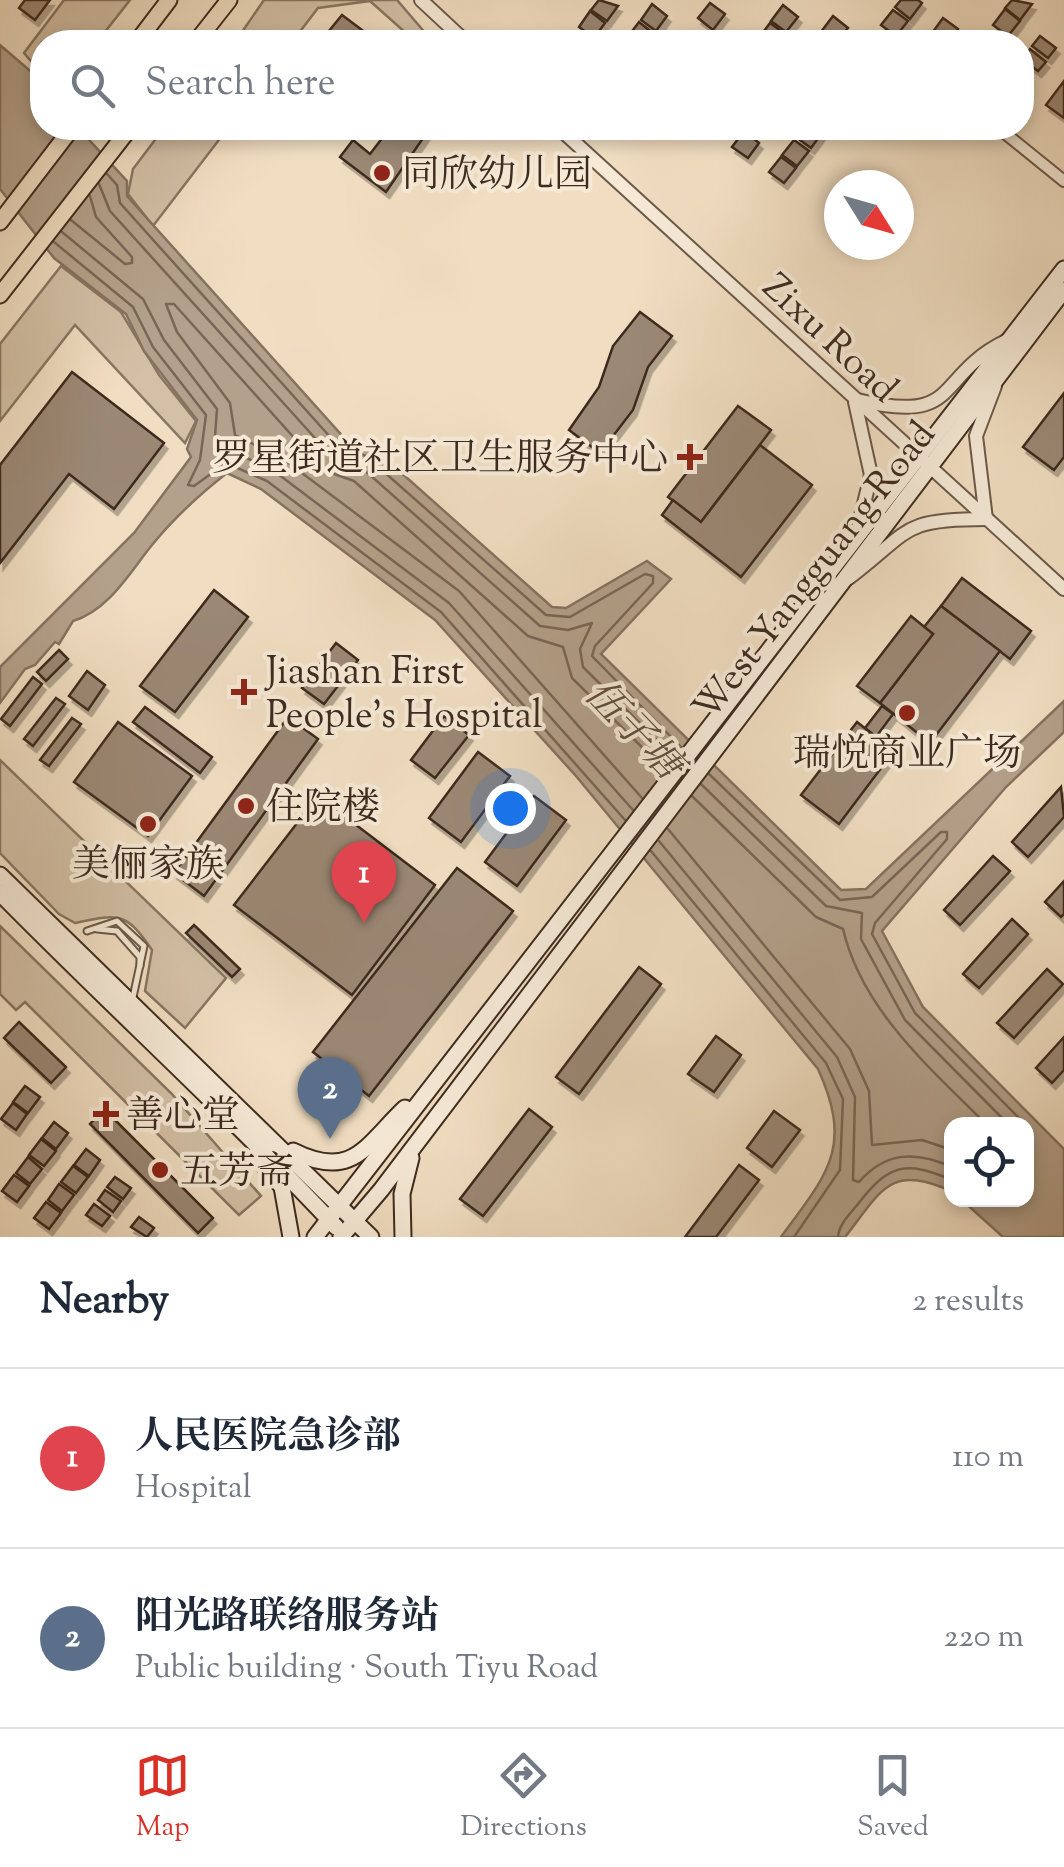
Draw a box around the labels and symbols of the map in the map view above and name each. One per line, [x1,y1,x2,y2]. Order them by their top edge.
place label: 同欣幼儿园 [402,150,592,204]
marker: 同欣幼儿园 [371,162,393,184]
north arrow [824,170,914,260]
street label: Zixu Road [748,263,908,417]
street label: West Yangguang Road [682,411,950,734]
place label: 罗星街道社区卫生服务中心 [212,434,668,488]
marker: 罗星街道社区卫生服务中心 [677,444,703,470]
place label: Jiashan First People's Hospital [264,647,543,745]
water label: 伍子塘 [570,668,698,798]
marker: Jiashan First People's Hospital [231,679,257,705]
marker: 瑞悦商业广场 [896,702,918,724]
place label: 瑞悦商业广场 [793,729,1021,783]
place label: 住院楼 [266,783,380,837]
your location [485,783,536,834]
marker: 住院楼 [235,795,257,817]
marker: 美俪家族 [137,813,159,835]
place label: 美俪家族 [72,840,224,894]
pin: 1 [332,840,396,923]
pin: 2 [298,1056,362,1139]
place label: 善心堂 [126,1091,240,1145]
marker: 善心堂 [95,1103,117,1125]
place label: 五芳斋 [180,1147,294,1201]
marker: 五芳斋 [149,1159,171,1181]

